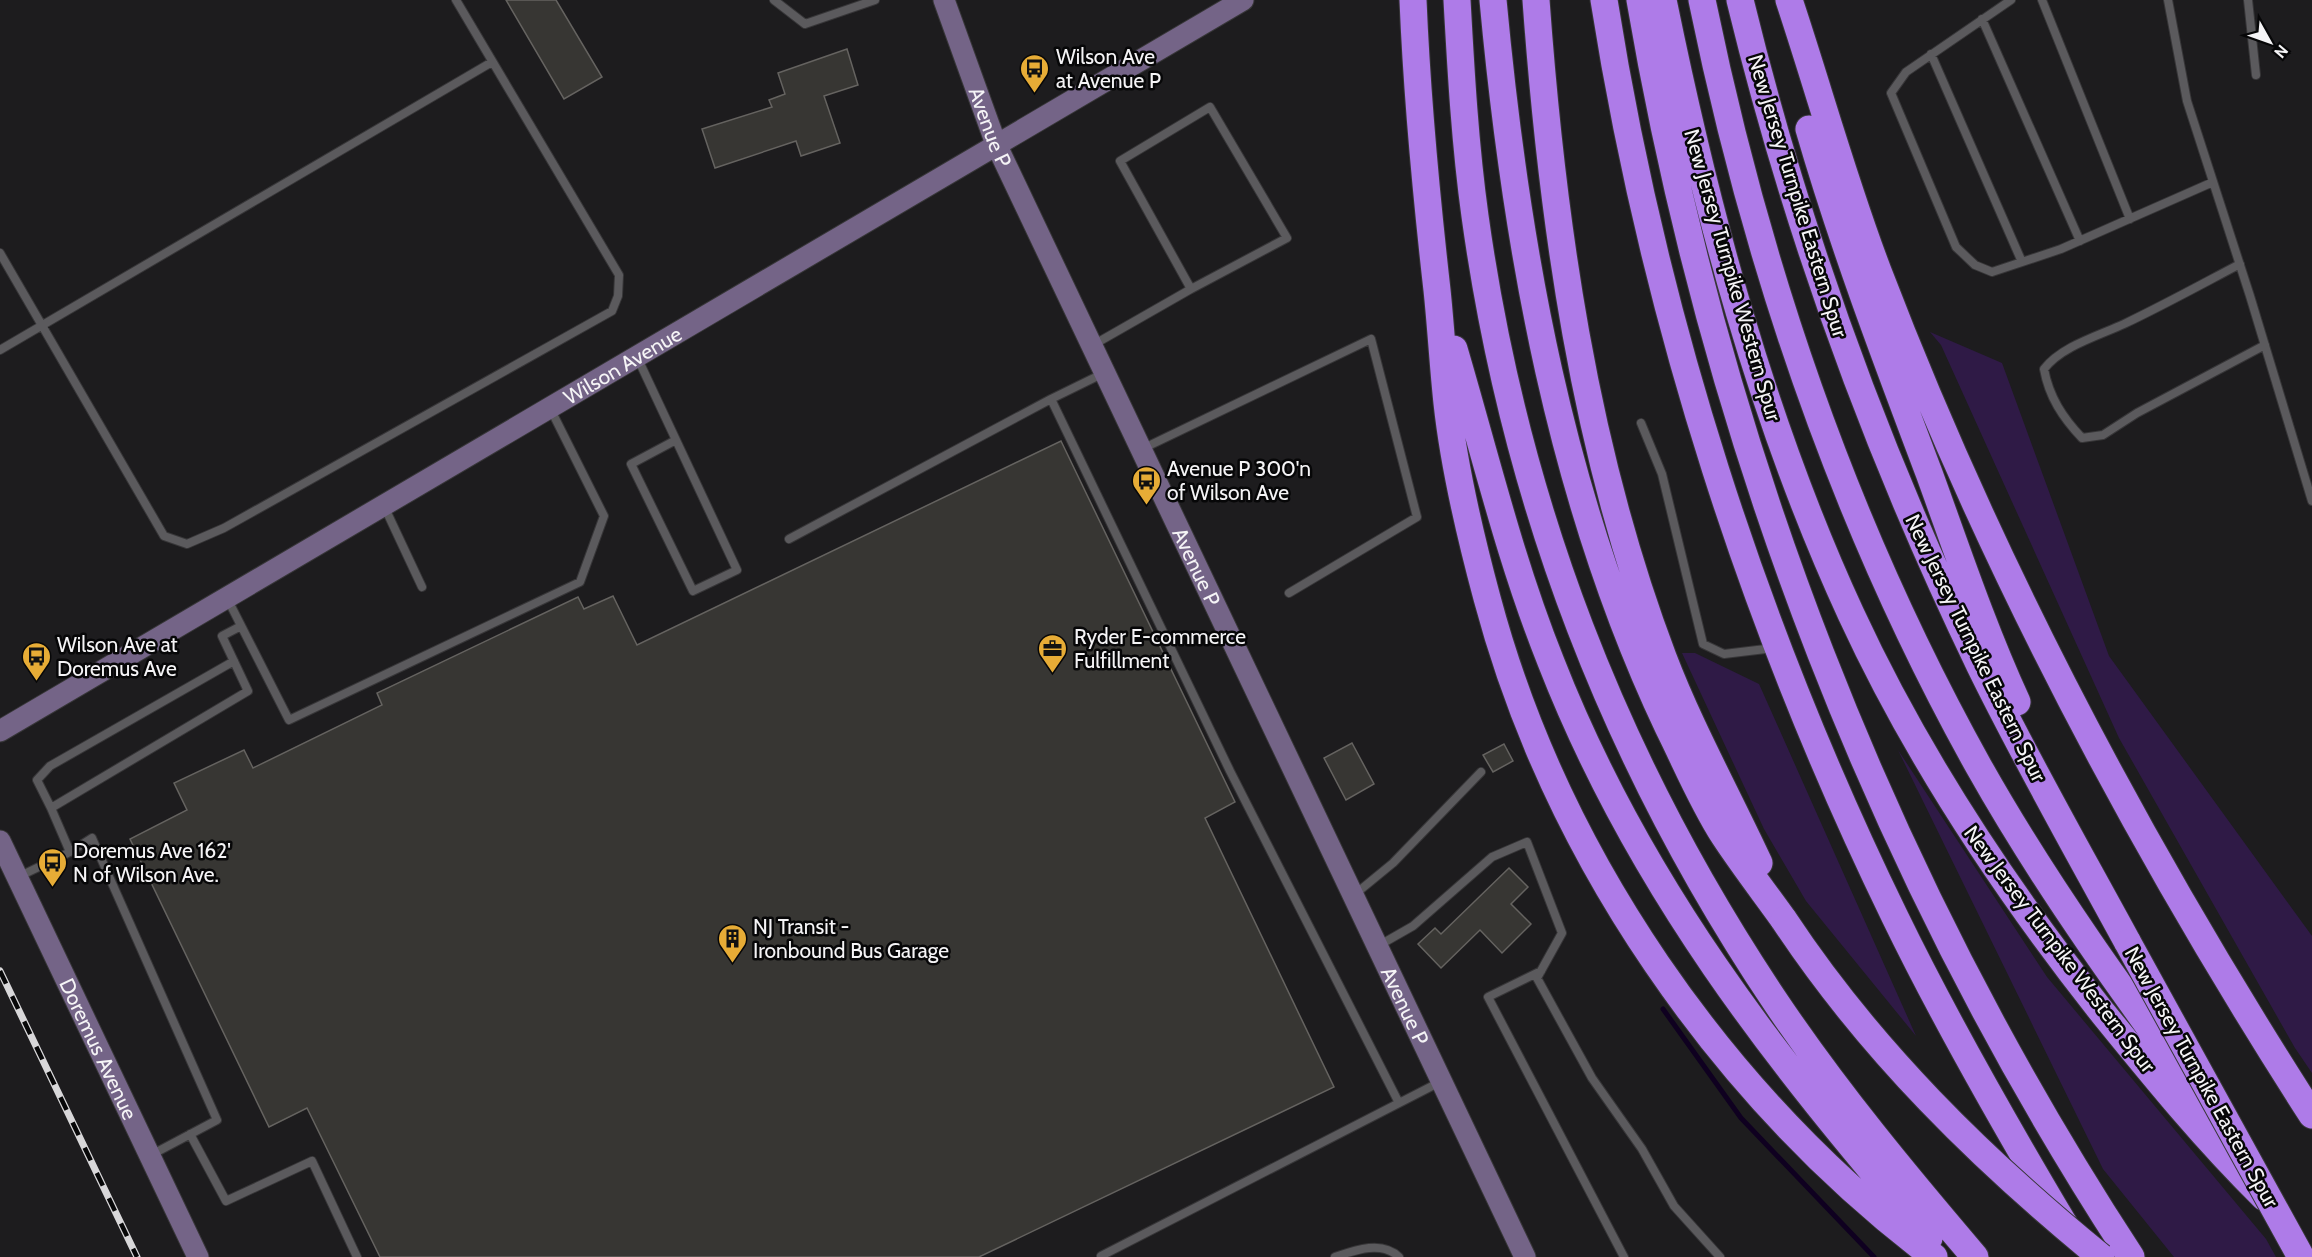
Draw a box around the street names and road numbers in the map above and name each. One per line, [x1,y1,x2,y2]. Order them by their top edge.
street label: New Jersey Turnpike Eastern Spur [1743,52,1853,341]
street label: Avenue P [964,84,1017,171]
street label: New Jersey Turnpike Western Spur [1679,126,1787,424]
street label: Wilson Avenue [559,320,686,409]
street label: New Jersey Turnpike Eastern Spur [1900,510,2052,786]
street label: Avenue P [1168,524,1226,610]
street label: New Jersey Turnpike Western Spur [1959,821,2161,1078]
street label: New Jersey Turnpike Eastern Spur [2120,942,2284,1212]
street label: Avenue P [1376,963,1435,1049]
street label: Doremus Avenue [55,974,143,1124]

